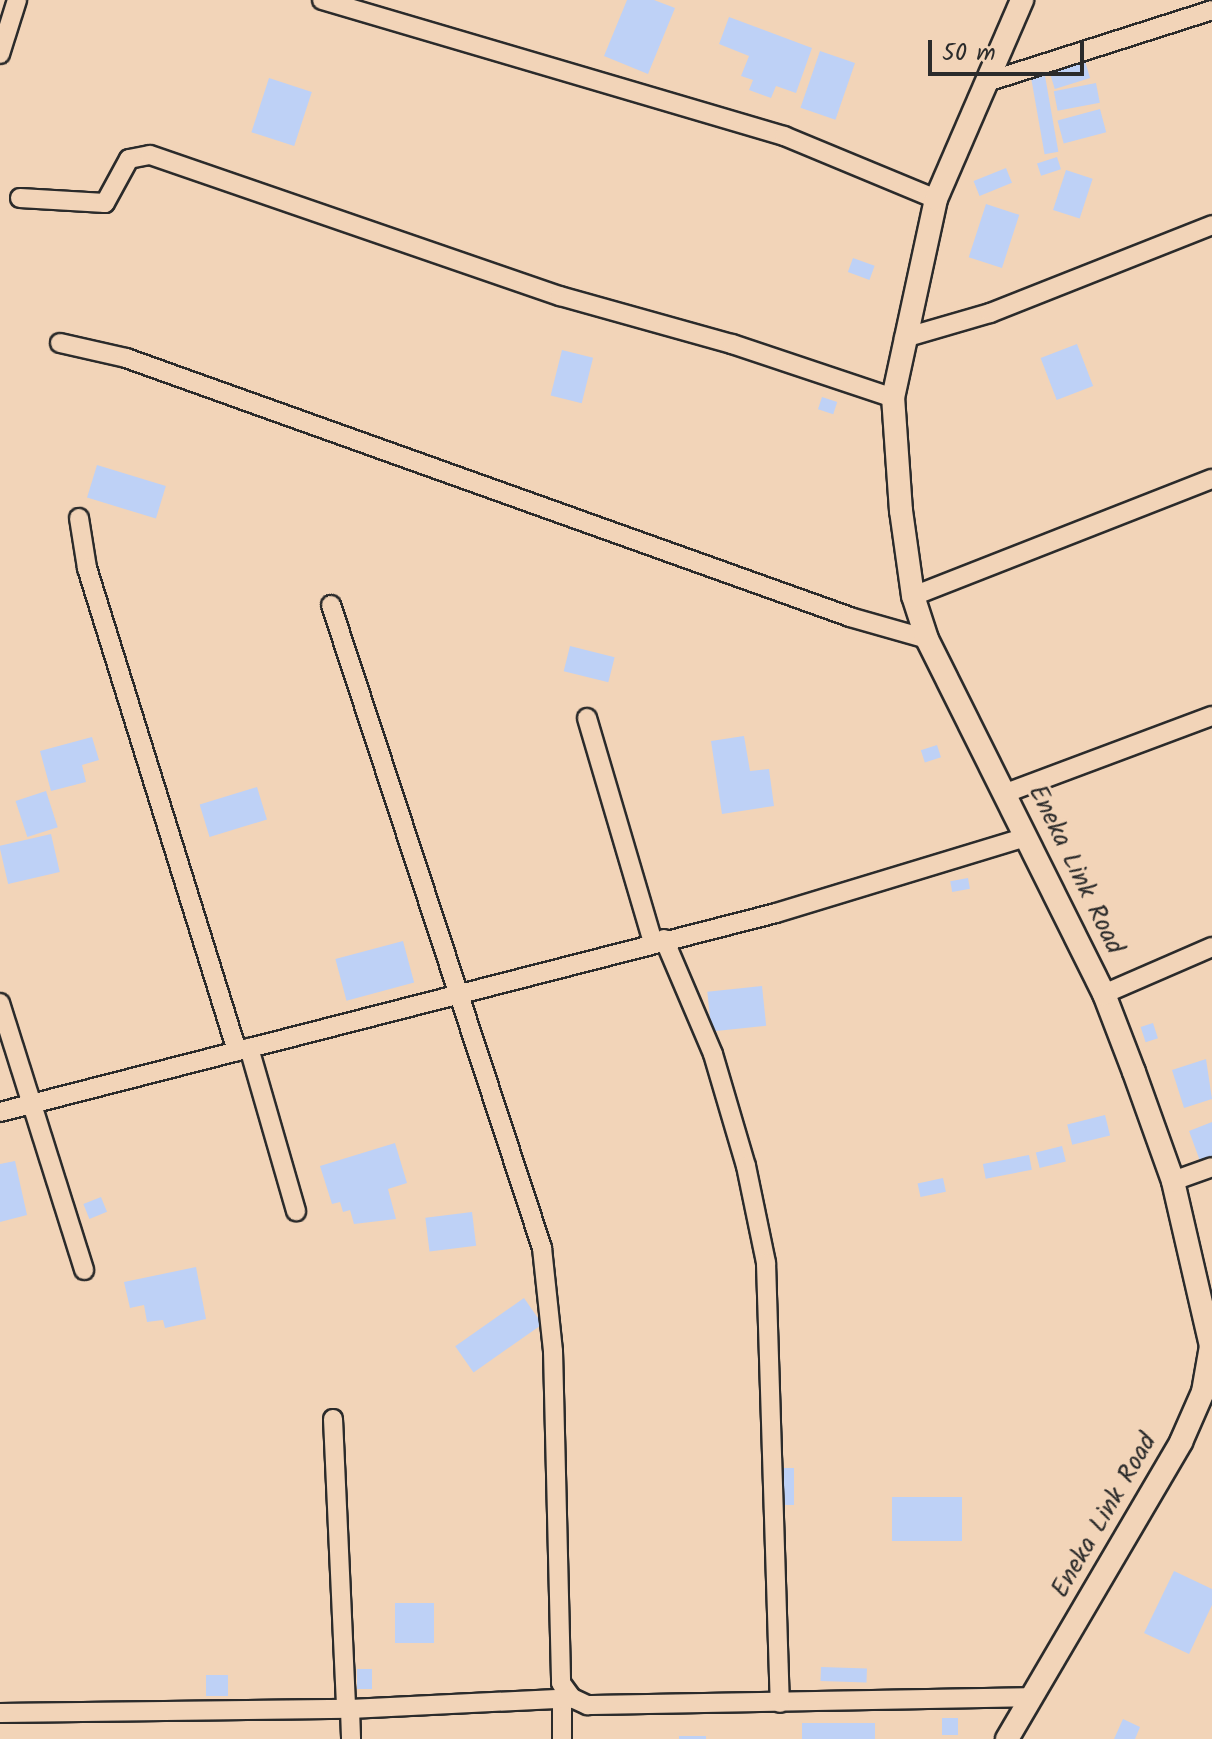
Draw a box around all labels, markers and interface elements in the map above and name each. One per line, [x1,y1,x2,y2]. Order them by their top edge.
scale bar [932,24,1088,74]
text: 50 m [942,34,996,73]
street label: Eneka Link Road [1021,780,1129,960]
street label: Eneka Link Road [1045,1428,1165,1604]

